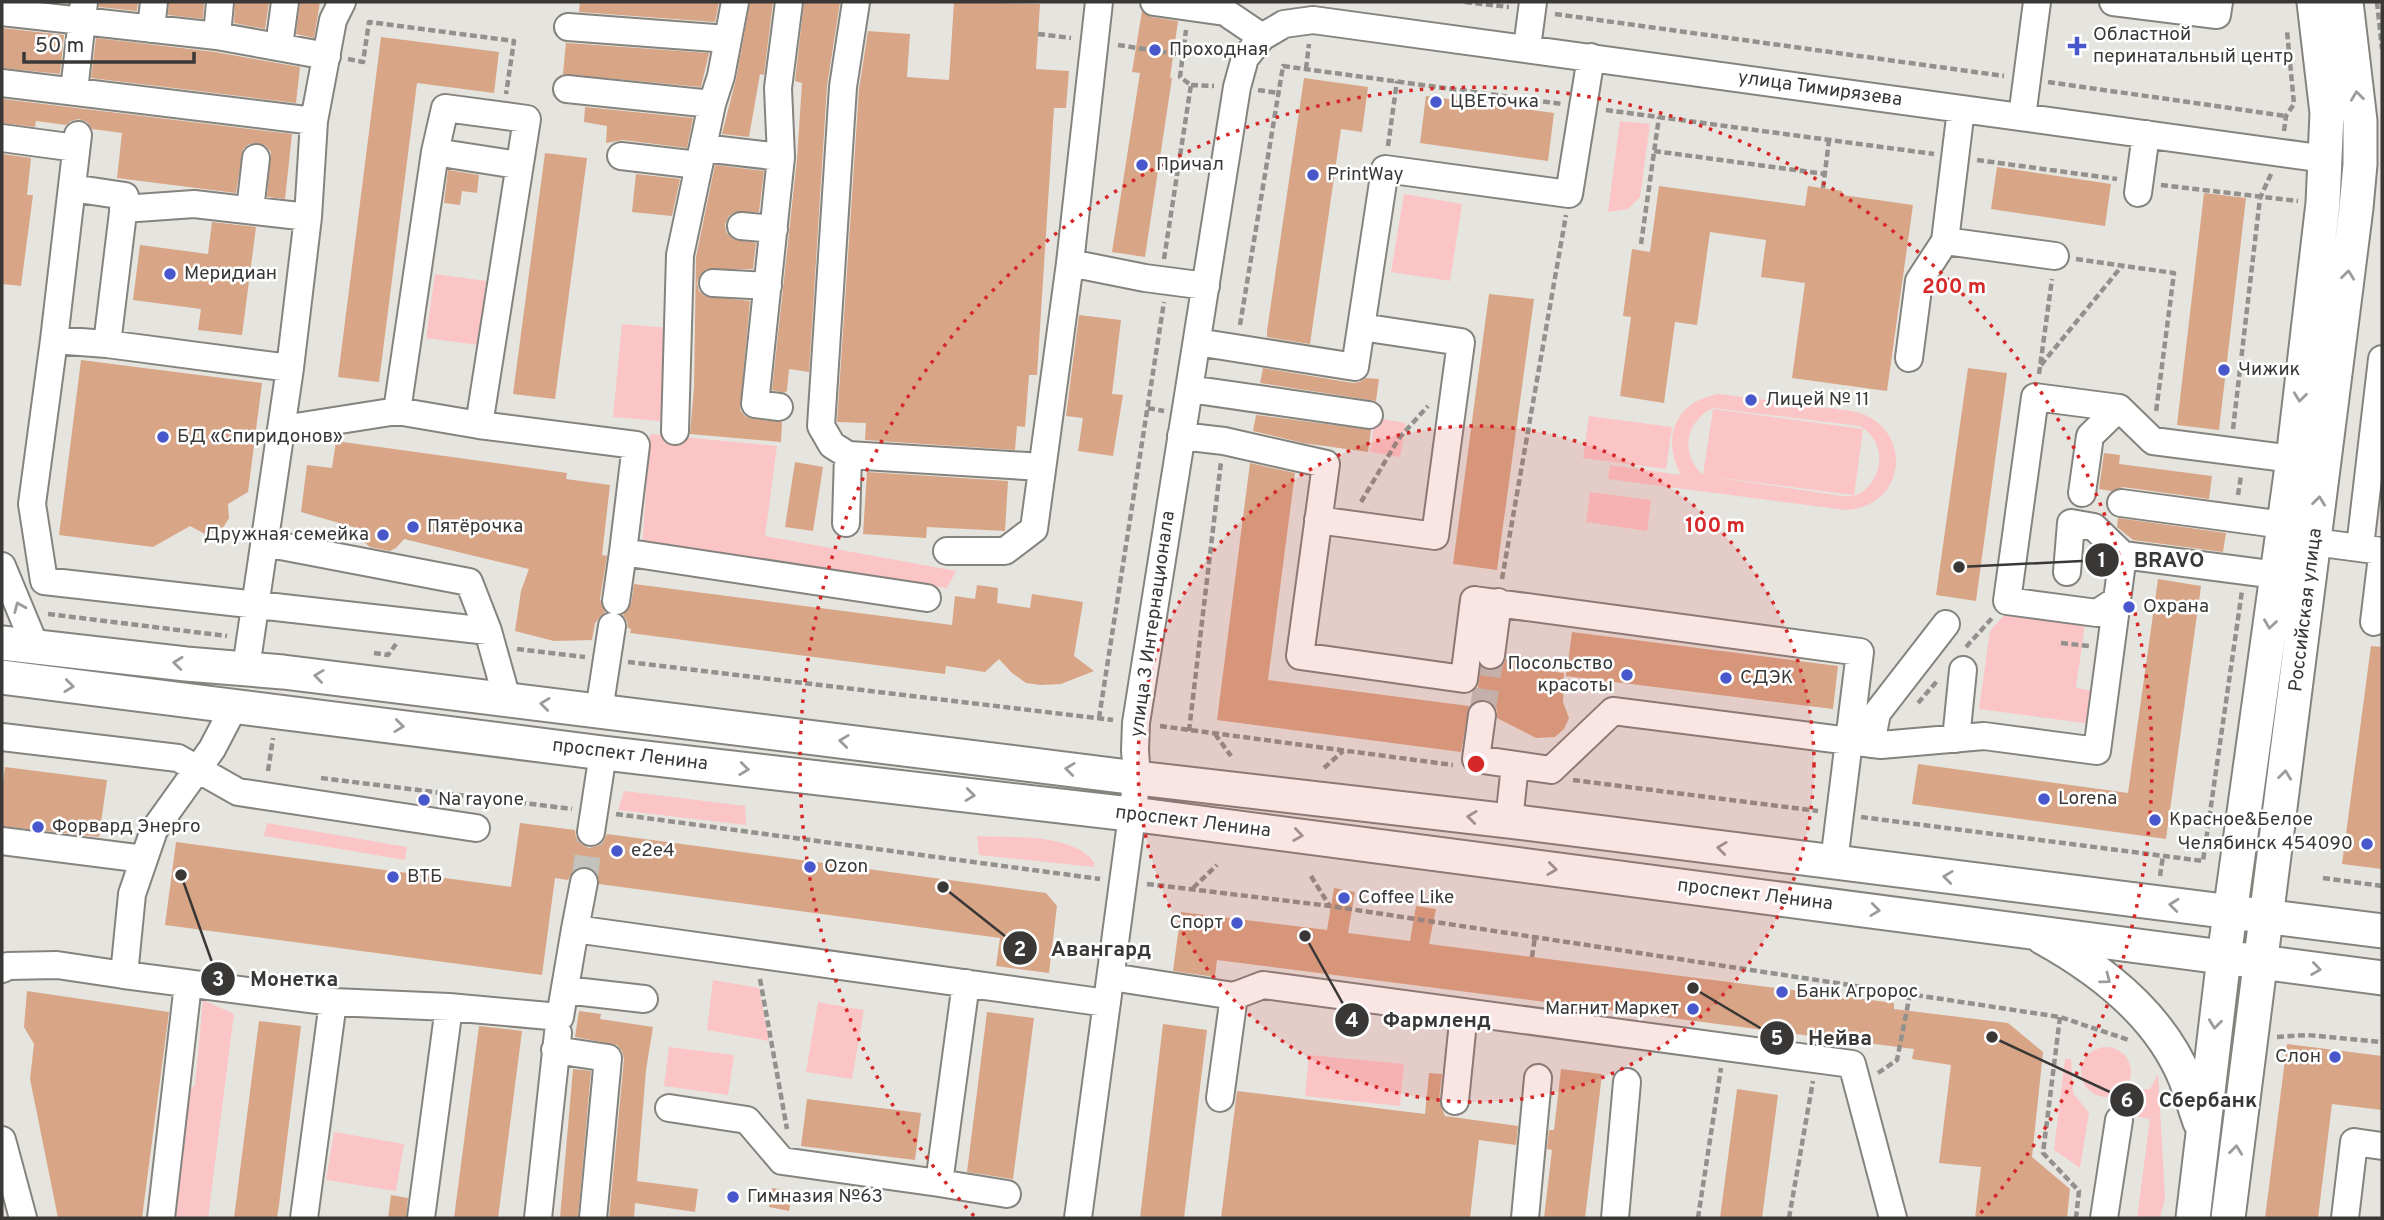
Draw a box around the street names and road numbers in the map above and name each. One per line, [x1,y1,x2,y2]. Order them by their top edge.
street label: улица Тимирязева [1736,66,1904,112]
street label: улица 3 Интернационала [1125,509,1181,739]
street label: Российская улица [2284,527,2328,693]
street label: проспект Ленина [551,734,709,776]
street label: проспект Ленина [1114,801,1272,843]
street label: проспект Ленина [1676,874,1834,916]

